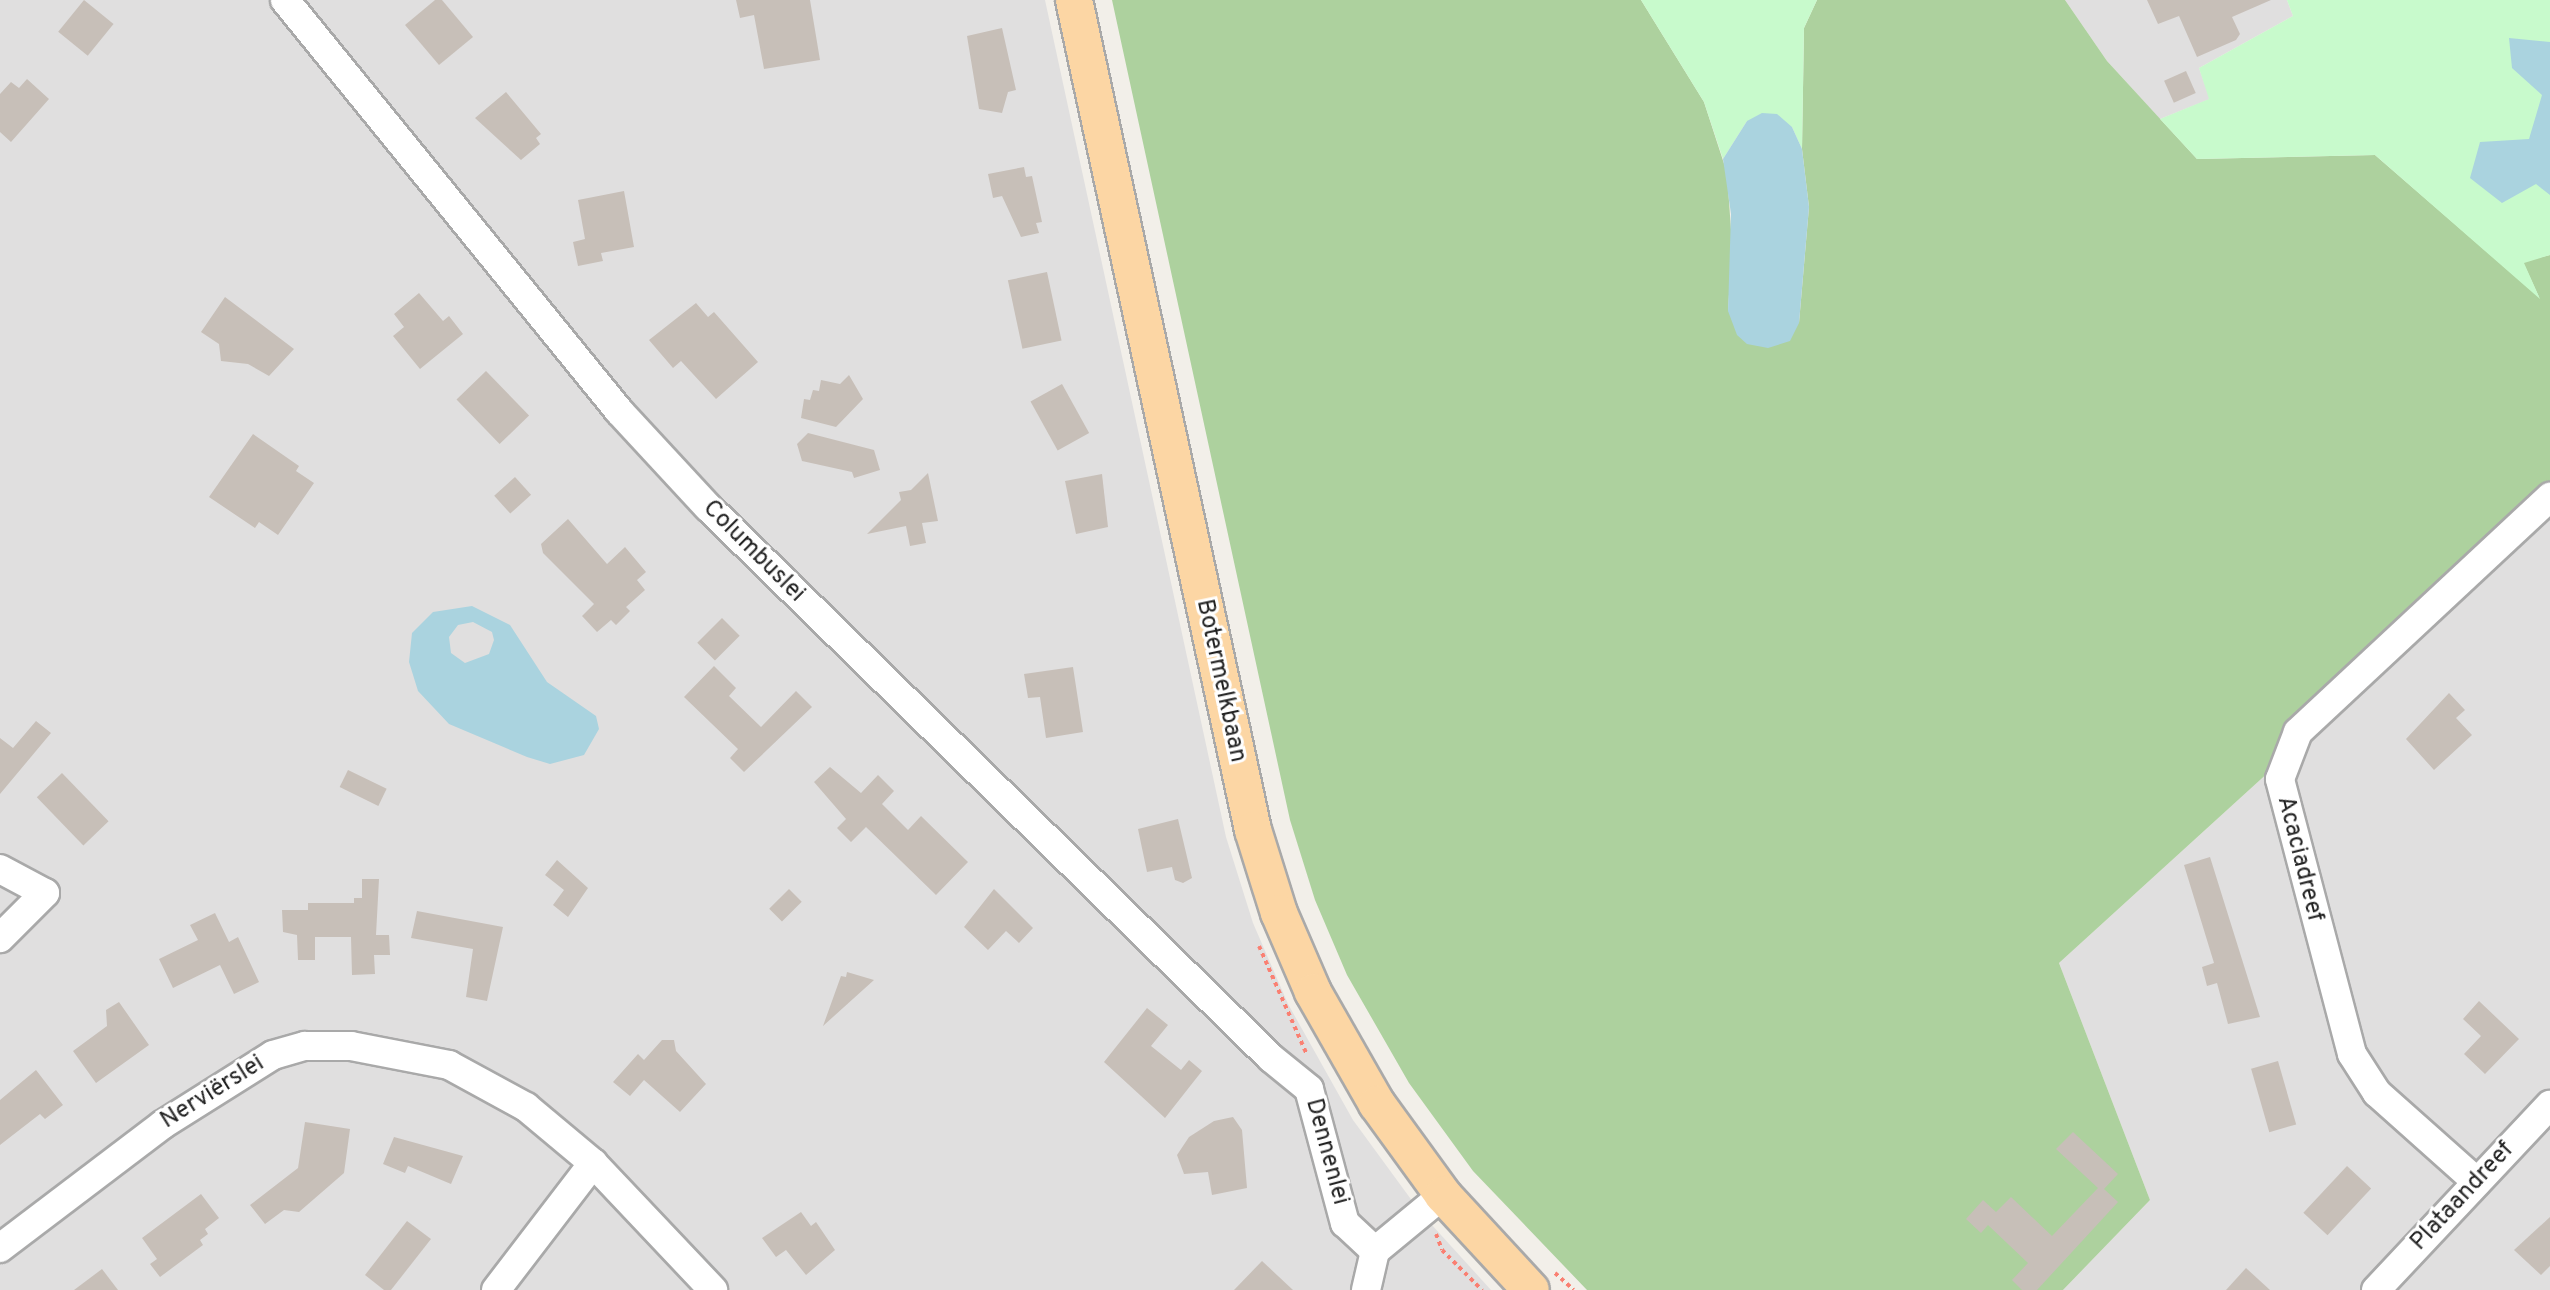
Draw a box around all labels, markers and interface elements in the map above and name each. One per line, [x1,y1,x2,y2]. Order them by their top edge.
street label: Columbuslei [696,495,810,609]
street label: Botermelkbaan [1189,597,1251,765]
street label: Acaciadreef [2270,793,2328,925]
street label: Nerviërslei [156,1050,270,1136]
street label: Dennenlei [1298,1096,1354,1208]
street label: Plataandreef [2405,1137,2521,1257]

